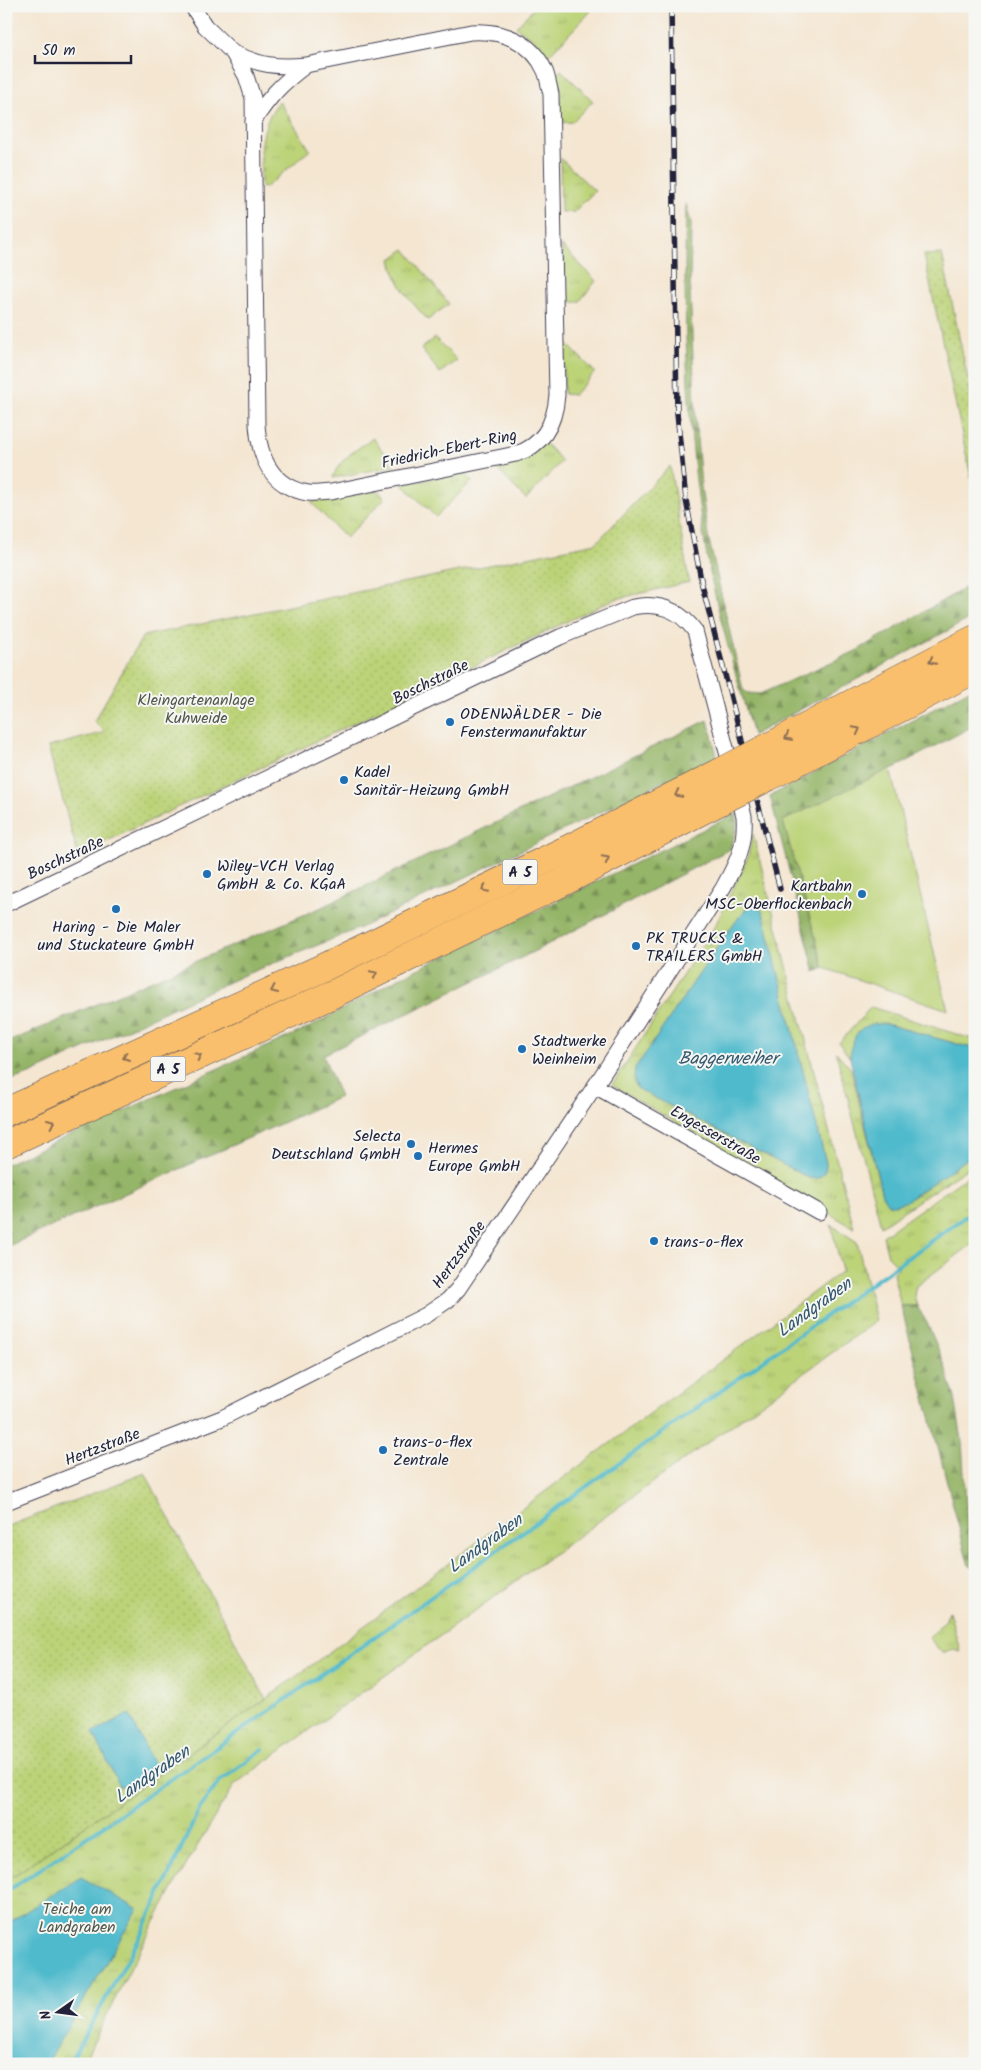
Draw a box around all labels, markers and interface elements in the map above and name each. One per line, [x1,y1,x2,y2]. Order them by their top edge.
scale bar [35,32,131,64]
text: 50 m [42,39,76,63]
street label: Friedrich-Ebert-Ring [379,423,519,476]
street label: Boschstraße [388,653,473,712]
one-way arrow [928,655,937,665]
park label: Kleingartenanlage Kuhweide [137,688,255,731]
place label: ODENWÄLDER - Die Fenstermanufaktur [460,702,602,745]
marker: ODENWÄLDER - Die Fenstermanufaktur [444,716,456,728]
one-way arrow [852,726,861,736]
one-way arrow [784,731,793,741]
place label: Kadel Sanitär-Heizung GmbH [354,760,509,803]
marker: Kadel Sanitär-Heizung GmbH [338,774,350,786]
one-way arrow [674,788,683,798]
street label: Boschstraße [23,830,108,887]
place label: Wiley-VCH Verlag GmbH & Co. KGaA [217,854,347,897]
one-way arrow [601,855,610,865]
road number: A 5 [502,860,538,884]
marker: Wiley-VCH Verlag GmbH & Co. KGaA [201,868,213,880]
place label: Kartbahn MSC-Oberflockenbach [705,874,852,917]
one-way arrow [481,883,490,893]
marker: Kartbahn MSC-Oberflockenbach [856,888,868,900]
marker: Haring - Die Maler und Stuckateure GmbH [110,903,122,915]
place label: Haring - Die Maler und Stuckateure GmbH [38,915,194,958]
place label: PK TRUCKS & TRAILERS GmbH [646,926,763,969]
marker: PK TRUCKS & TRAILERS GmbH [630,940,642,952]
one-way arrow [369,969,378,980]
one-way arrow [270,983,279,994]
place label: Stadtwerke Weinheim [532,1029,606,1072]
marker: Stadtwerke Weinheim [516,1043,528,1055]
water label: Baggerweiher [678,1045,782,1074]
one-way arrow [122,1051,131,1062]
one-way arrow [193,1051,202,1062]
road number: A 5 [150,1056,186,1082]
street label: Engesserstraße [665,1099,765,1171]
one-way arrow [46,1119,55,1130]
place label: Selecta Deutschland GmbH [271,1124,401,1167]
place label: Hermes Europe GmbH [428,1136,521,1179]
marker: Selecta Deutschland GmbH [405,1138,417,1150]
marker: Hermes Europe GmbH [412,1150,424,1162]
street label: Hertzstraße [426,1216,492,1294]
place label: trans-o-flex [664,1230,744,1255]
marker: trans-o-flex [648,1235,660,1247]
water label: Landgraben [771,1270,860,1345]
street label: Hertzstraße [61,1422,144,1473]
place label: trans-o-flex Zentrale [393,1430,473,1473]
marker: trans-o-flex Zentrale [377,1444,389,1456]
water label: Landgraben [442,1506,531,1581]
water label: Landgraben [109,1738,198,1812]
park label: Teiche am Landgraben [38,1897,116,1940]
north arrow [32,1988,82,2038]
text: N [35,2008,58,2022]

